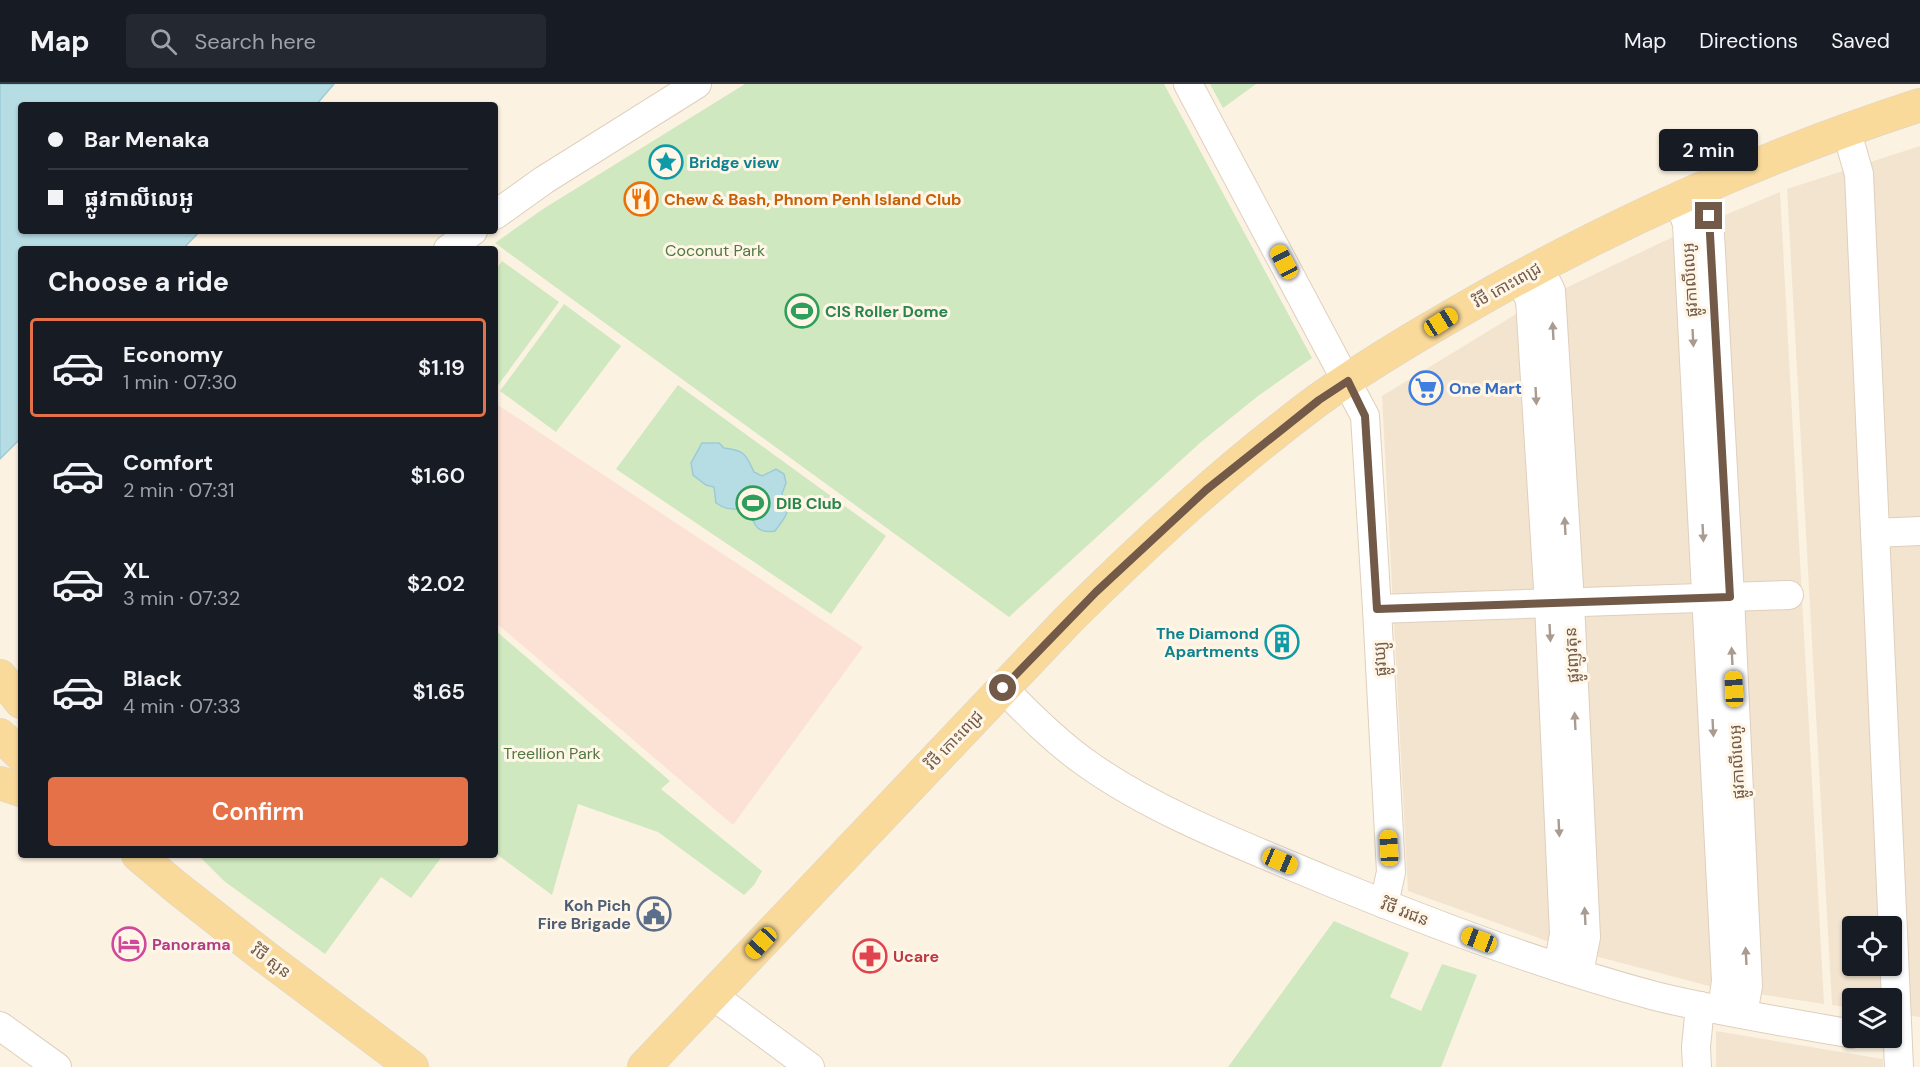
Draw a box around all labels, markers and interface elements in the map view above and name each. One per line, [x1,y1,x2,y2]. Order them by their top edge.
search box [126,14,546,68]
text: Map [30,23,90,60]
icon: search [147,25,180,58]
text: Search here [195,27,316,56]
text: Map [1624,27,1666,55]
text: Directions [1699,27,1798,55]
text: Saved [1831,27,1890,55]
text: Bar Menaka [84,125,209,154]
callout: 2 min [1660,129,1758,171]
text: 2 min [1682,137,1735,163]
place icon: Bridge view [648,144,684,180]
place label: Bridge view [689,152,779,173]
restaurant icon: Chew & Bash, Phnom Penh Island Club [623,181,659,217]
text: ផ្លូវកាលីលេអូ [84,184,194,213]
place label: Chew & Bash, Phnom Penh Island Club [664,189,962,210]
route end [1695,202,1722,229]
park label: Coconut Park [665,240,765,261]
car [1268,242,1300,282]
street label: ផ្លូវកាលីលេអូ [1678,242,1706,318]
street label: វិថី កោះពេជ្រ [1468,257,1545,313]
text: Choose a ride [48,264,229,299]
sports icon: CIS Roller Dome [784,293,820,329]
place label: CIS Roller Dome [825,301,948,322]
car [1421,305,1461,339]
one-way arrow [1548,322,1558,341]
one-way arrow [1689,329,1698,348]
text: Economy [123,340,223,369]
icon: car [51,341,105,395]
text: $1.19 [418,353,465,382]
text: 1 min · 07:30 [123,369,237,395]
supermarket icon: One Mart [1408,370,1444,406]
place label: One Mart [1449,378,1522,399]
one-way arrow [1531,387,1541,406]
text: Comfort [123,448,213,477]
icon: car [51,449,105,503]
text: $1.60 [410,461,465,490]
text: 2 min · 07:31 [123,477,234,503]
sports icon: DIB Club [735,485,771,521]
place label: DIB Club [776,493,842,514]
one-way arrow [1560,517,1570,536]
one-way arrow [1699,524,1708,543]
text: XL [123,556,150,585]
icon: car [51,557,105,611]
text: $2.02 [407,569,465,598]
text: 3 min · 07:32 [123,585,240,611]
place label: The Diamond Apartments [1156,623,1259,662]
one-way arrow [1545,623,1554,642]
building icon: The Diamond Apartments [1264,624,1300,660]
street label: ផ្លូវញូវតុន [1560,626,1588,684]
street label: ផ្លូវឃ្យូ [1369,641,1395,677]
one-way arrow [1728,647,1737,666]
text: Black [123,664,182,693]
icon: car [51,665,105,719]
car [1724,671,1744,707]
route start [989,674,1016,701]
text: $1.65 [413,677,465,706]
text: 4 min · 07:33 [123,693,241,719]
street label: វិថី កោះពេជ្រ [920,705,988,775]
one-way arrow [1571,711,1580,730]
one-way arrow [1709,718,1718,737]
street label: ផ្លូវកាលីលេអូ [1725,724,1753,800]
park label: Treellion Park [503,743,601,764]
button: Confirm [48,777,468,846]
one-way arrow [1554,818,1563,837]
car [1379,830,1399,866]
car [1260,846,1300,876]
street label: វិថី វរជន [1377,893,1432,931]
place label: Koh Pich Fire Brigade [538,895,631,934]
public building icon: Koh Pich Fire Brigade [636,896,672,932]
one-way arrow [1581,906,1590,925]
map controls [1842,916,1902,1048]
button: locate [1842,916,1902,976]
car [742,924,780,962]
car [1459,925,1499,955]
hotel icon: Panorama [111,926,147,962]
place label: Panorama [152,934,231,955]
street label: វិថី សួន [246,938,295,983]
pharmacy icon: Ucare [852,938,888,974]
place label: Ucare [893,946,939,967]
one-way arrow [1742,946,1751,965]
button: layers [1842,988,1902,1048]

